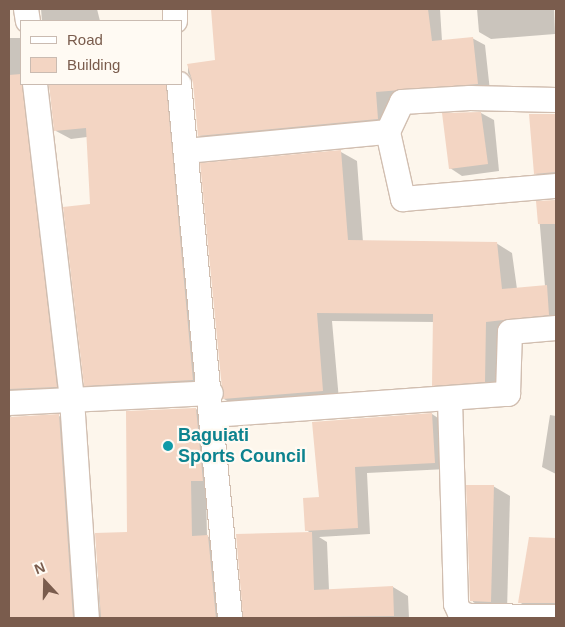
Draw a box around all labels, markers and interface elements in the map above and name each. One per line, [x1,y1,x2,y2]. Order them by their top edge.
legend [20,20,182,85]
text: Road [67,31,103,48]
text: Building [67,56,120,73]
place label: Baguiati Sports Council [178,425,306,468]
marker: Baguiati Sports Council [162,440,174,452]
north arrow [20,557,70,607]
text: N [32,559,47,577]

